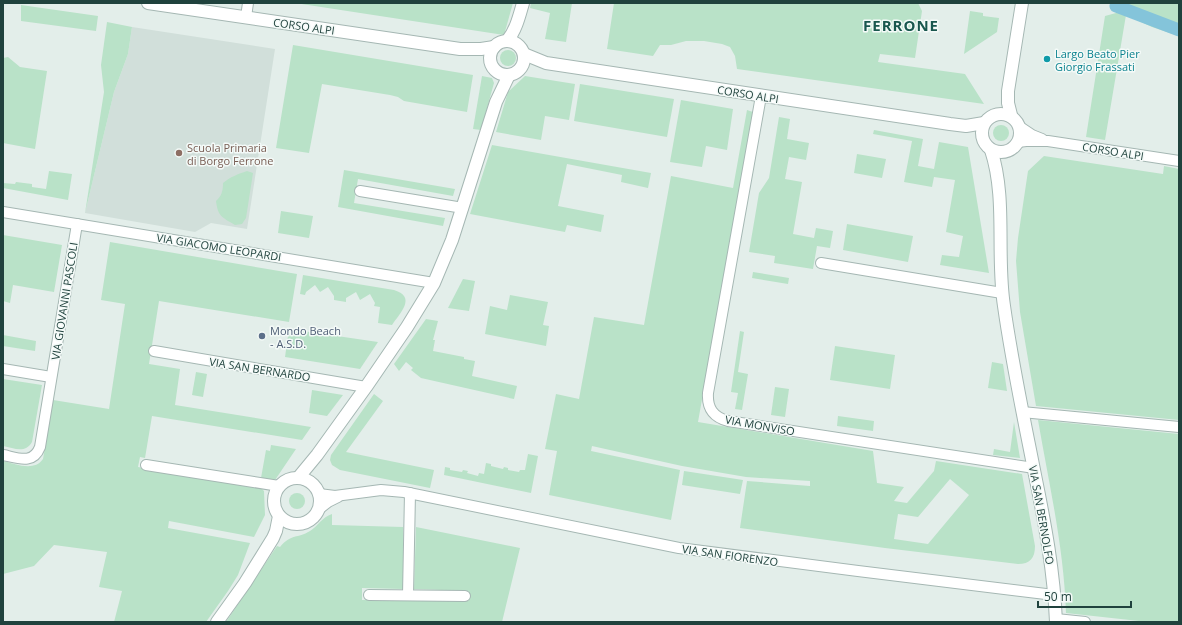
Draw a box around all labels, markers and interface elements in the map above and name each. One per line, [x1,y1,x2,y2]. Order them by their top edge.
street label: CORSO ALPI [272,14,336,38]
district label: FERRONE [863,15,939,35]
place label: Largo Beato Pier Giorgio Frassati [1055,46,1140,74]
marker: Largo Beato Pier Giorgio Frassati [1042,54,1052,64]
street label: CORSO ALPI [716,82,780,106]
street label: CORSO ALPI [1081,139,1145,163]
place label: Scuola Primaria di Borgo Ferrone [187,140,273,168]
marker: Scuola Primaria di Borgo Ferrone [174,148,184,158]
street label: VIA GIACOMO LEOPARDI [156,230,282,264]
street label: VIA GIOVANNI PASCOLI [47,241,81,361]
place label: Mondo Beach - A.S.D. [270,323,341,351]
marker: Mondo Beach - A.S.D. [257,331,267,341]
street label: VIA SAN BERNARDO [208,354,312,384]
street label: VIA MONVISO [724,412,796,438]
street label: VIA SAN BERNOLFO [1026,464,1058,566]
street label: VIA SAN FIORENZO [681,541,779,569]
scale bar [1038,583,1131,609]
text: 50 m [1044,588,1072,605]

